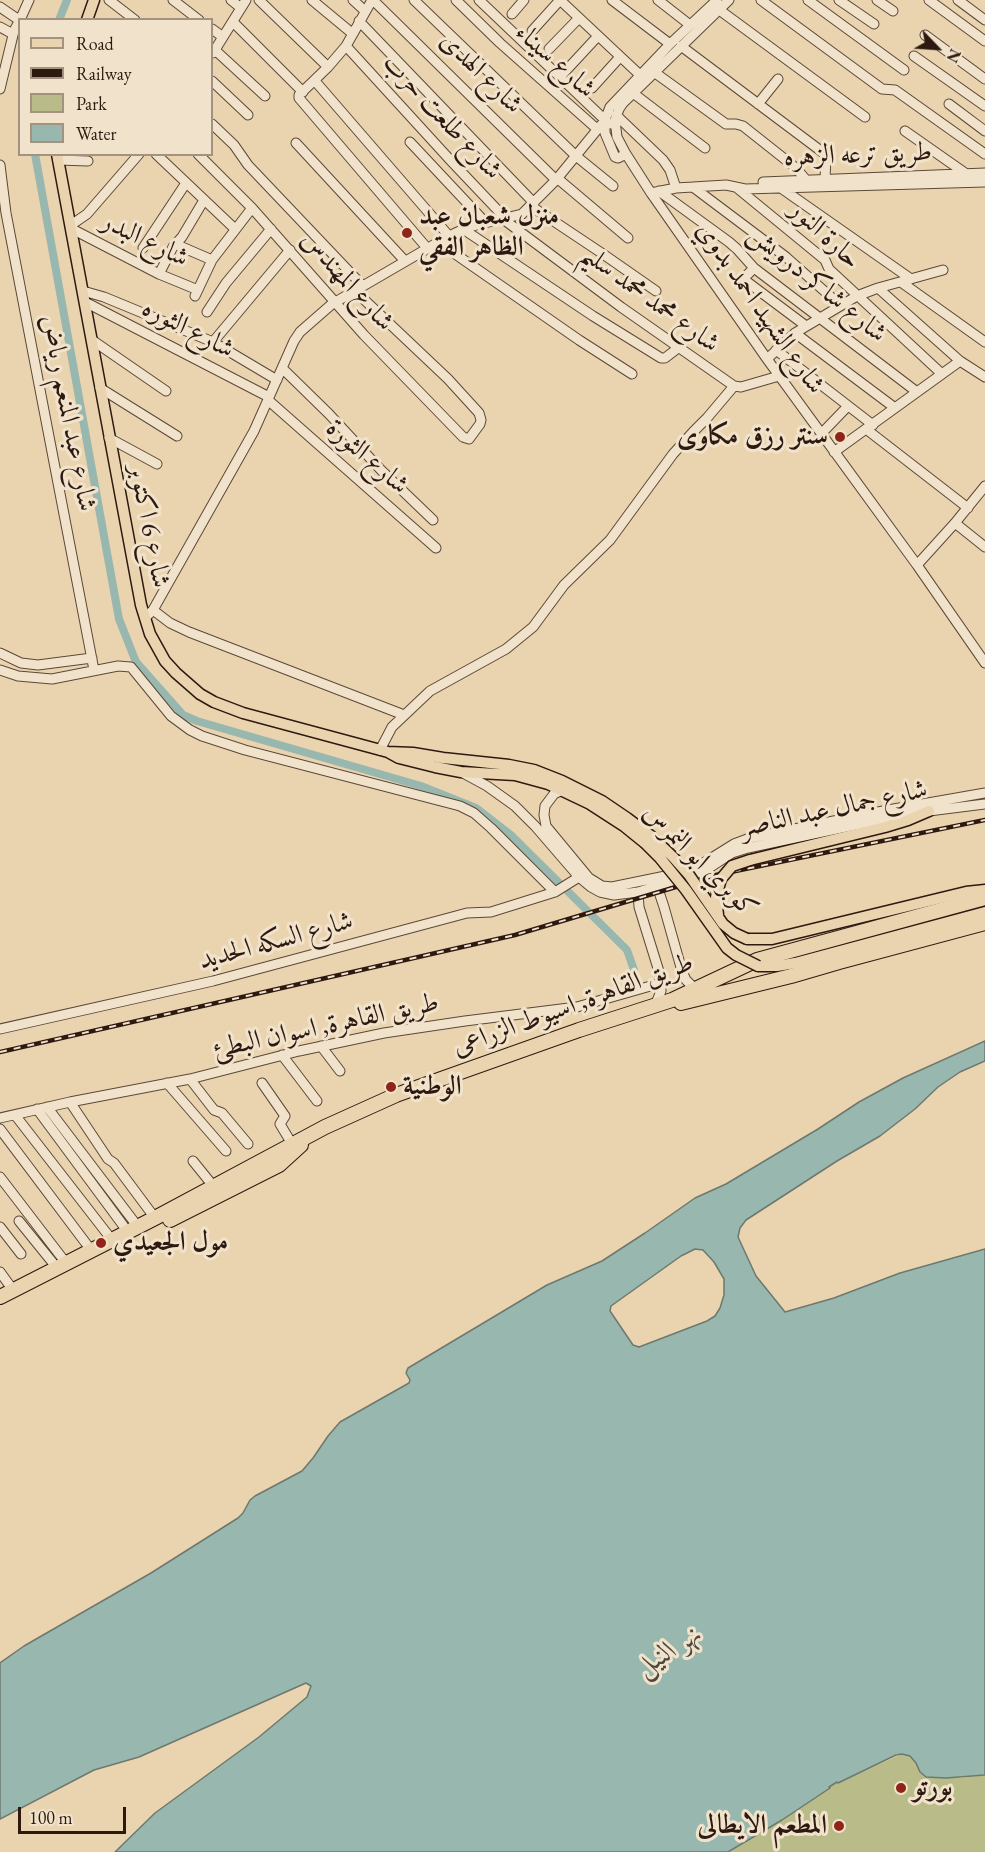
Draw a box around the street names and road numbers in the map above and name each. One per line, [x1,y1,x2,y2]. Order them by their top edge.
street label: شارع سيناء [508,16,602,106]
street label: شارع الهدى [433,25,529,121]
street label: شارع طلعت حرب [375,47,509,187]
street label: طريق ترعه الزهره [783,136,933,174]
street label: حارة النور [783,194,867,276]
street label: شارع البدر [96,205,194,275]
street label: شارع الشهيد احمد بدوي [689,216,831,400]
street label: شارع شاكر درويش [741,218,893,350]
street label: شارع المهندس [293,224,401,338]
street label: شارع محمد محمد سليم [574,238,726,360]
street label: شارع الثوره [136,292,240,366]
street label: شارع عبد المنعم رياض [33,312,103,514]
street label: شارع الثورة [319,412,415,502]
street label: شارع 6 اكتوبر [121,461,177,591]
street label: شارع جمال عبد الناصر [738,773,930,845]
street label: كوبري ابو النمرس [636,797,764,925]
street label: شارع السكه الحديد [195,905,357,977]
street label: طريق القاهرة, اسيوط الزراعى [448,946,698,1064]
street label: طريق القاهرة, اسوان البطئ [210,986,442,1066]

